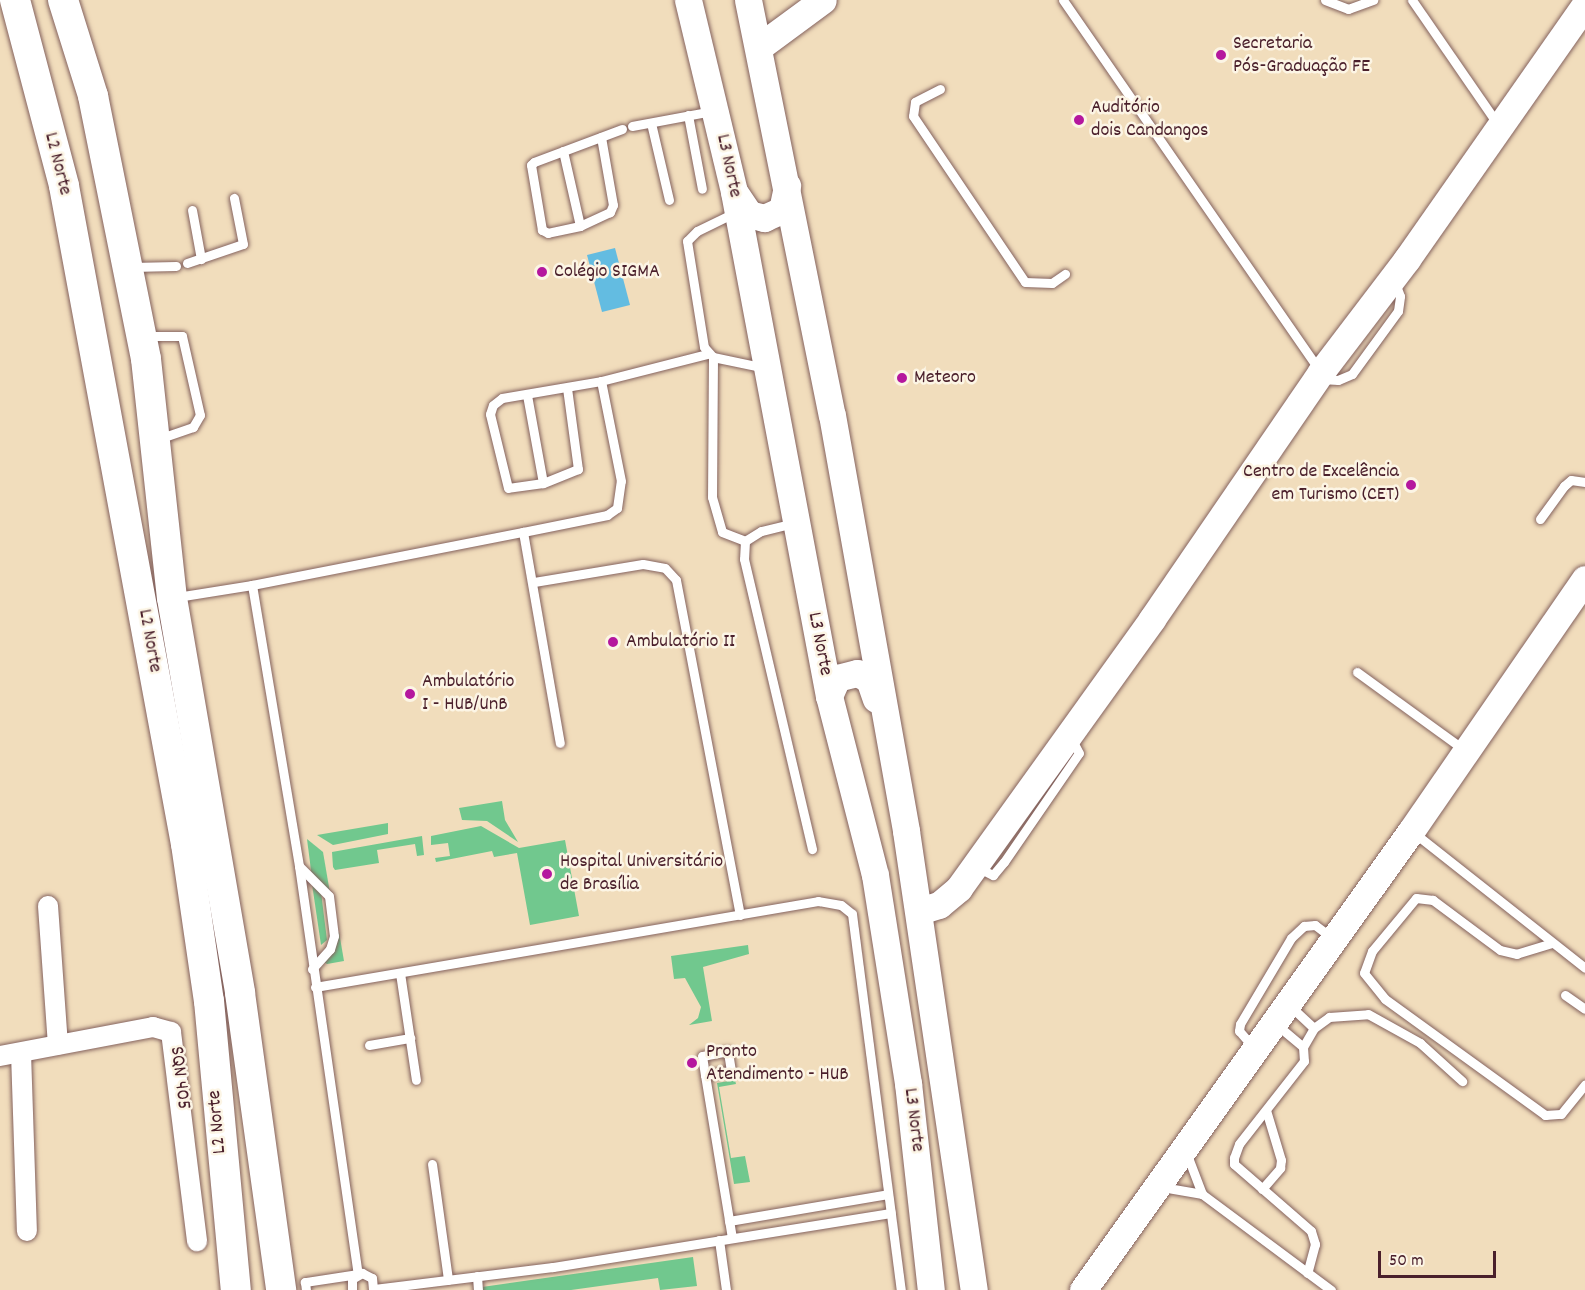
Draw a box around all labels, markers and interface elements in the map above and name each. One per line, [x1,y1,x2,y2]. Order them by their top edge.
place label: Secretaria Pós-Graduação FE [1233,32,1370,79]
marker: Secretaria Pós-Graduação FE [1214,48,1228,62]
place label: Auditório dois Candangos [1091,96,1209,143]
marker: Auditório dois Candangos [1072,113,1086,127]
street label: L2 Norte [38,130,76,198]
street label: L3 Norte [710,132,746,200]
place label: Colégio SIGMA [554,260,660,284]
marker: Colégio SIGMA [535,265,549,279]
place label: Meteoro [914,366,976,390]
marker: Meteoro [895,371,909,385]
place label: Centro de Excelência em Turismo (CET) [1243,461,1399,508]
marker: Centro de Excelência em Turismo (CET) [1404,478,1418,492]
street label: L2 Norte [132,607,166,675]
street label: L3 Norte [801,610,837,678]
place label: Ambulatório II [626,630,735,654]
marker: Ambulatório II [604,633,622,651]
place label: Ambulatório I - HUB/UnB [422,670,514,717]
marker: Ambulatório I - HUB/UnB [403,687,417,701]
place label: Hospital Universitário de Brasília [560,850,723,897]
marker: Hospital Universitário de Brasília [538,865,556,883]
place label: Pronto Atendimento - HUB [706,1040,849,1087]
street label: SQN 405 [163,1045,195,1111]
marker: Pronto Atendimento - HUB [683,1054,701,1072]
street label: L3 Norte [897,1087,929,1153]
street label: L2 Norte [203,1089,233,1155]
scale bar [1381,1239,1500,1277]
text: 50 m [1389,1249,1424,1274]

